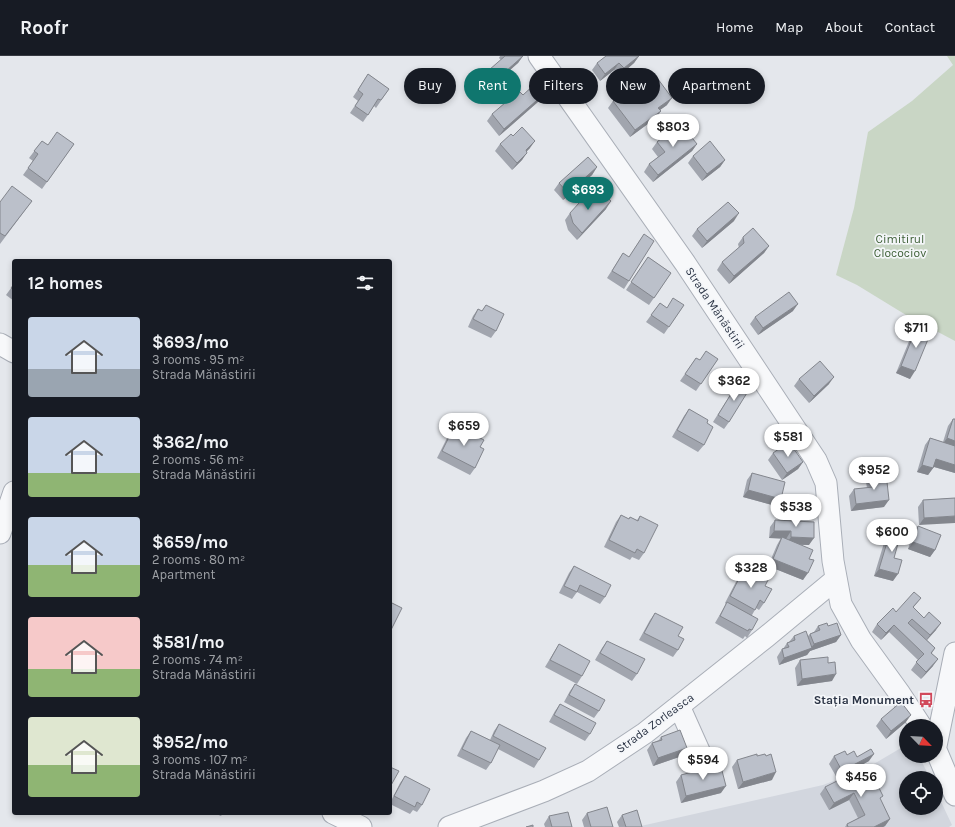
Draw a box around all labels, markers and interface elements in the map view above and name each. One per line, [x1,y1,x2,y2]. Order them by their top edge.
text: Roofr [20,17,68,39]
text: Home [716,19,753,36]
text: Map [775,19,803,36]
text: About [825,19,863,36]
text: Contact [885,19,935,36]
chip: Buy [404,68,456,104]
chip: Rent [464,68,521,104]
chip: Filters [529,68,598,104]
chip: New [606,68,660,104]
chip: Apartment [668,68,765,104]
pin: $803 [649,114,697,148]
text: $803 [656,119,690,134]
pin: $693 [564,177,612,211]
text: $693 [572,182,604,197]
park label: Cimitirul Clocociov [874,232,926,260]
street label: Strada Mănăstirii [682,264,748,352]
icon: filters [354,272,376,294]
text: 12 homes [28,273,103,293]
pin: $711 [892,315,940,349]
text: $711 [904,320,928,335]
text: $693/mo [152,332,229,352]
icon: home [60,333,108,381]
text: 3 rooms · 95 m² [152,352,245,367]
text: Strada Mănăstirii [152,367,256,382]
pin: $362 [710,368,758,402]
text: $362 [718,373,750,388]
pin: $659 [440,413,488,447]
text: $659 [448,418,480,433]
pin: $581 [764,424,812,458]
text: $581 [773,429,803,444]
text: $362/mo [152,432,229,452]
icon: home [60,433,108,481]
text: 2 rooms · 56 m² [152,452,244,467]
pin: $952 [850,457,898,491]
text: $952 [858,462,890,477]
text: Strada Mănăstirii [152,467,256,482]
pin: $538 [772,494,820,528]
text: $538 [779,499,813,514]
pin: $600 [868,519,916,553]
text: $600 [875,524,909,539]
text: $659/mo [152,532,228,552]
icon: home [60,533,108,581]
text: 2 rooms · 80 m² [152,552,245,567]
pin: $328 [727,555,775,589]
text: $328 [734,560,768,575]
text: Apartment [152,567,215,582]
text: $581/mo [152,632,224,652]
icon: home [60,633,108,681]
text: 2 rooms · 74 m² [152,652,243,667]
text: Strada Mănăstirii [152,667,256,682]
street label: Strada Zorleasca [613,690,697,756]
bus stop icon: Stația Monument [917,691,935,709]
place label: Stația Monument [814,693,914,707]
north arrow [899,719,943,763]
map controls [899,719,943,815]
text: $952/mo [152,732,228,752]
icon: home [60,733,108,781]
pin: $594 [679,747,727,781]
text: 3 rooms · 107 m² [152,752,248,767]
text: $594 [687,752,719,767]
pin: $456 [837,764,885,798]
text: Strada Mănăstirii [152,767,256,782]
text: $456 [845,769,877,784]
button: locate [899,771,943,815]

